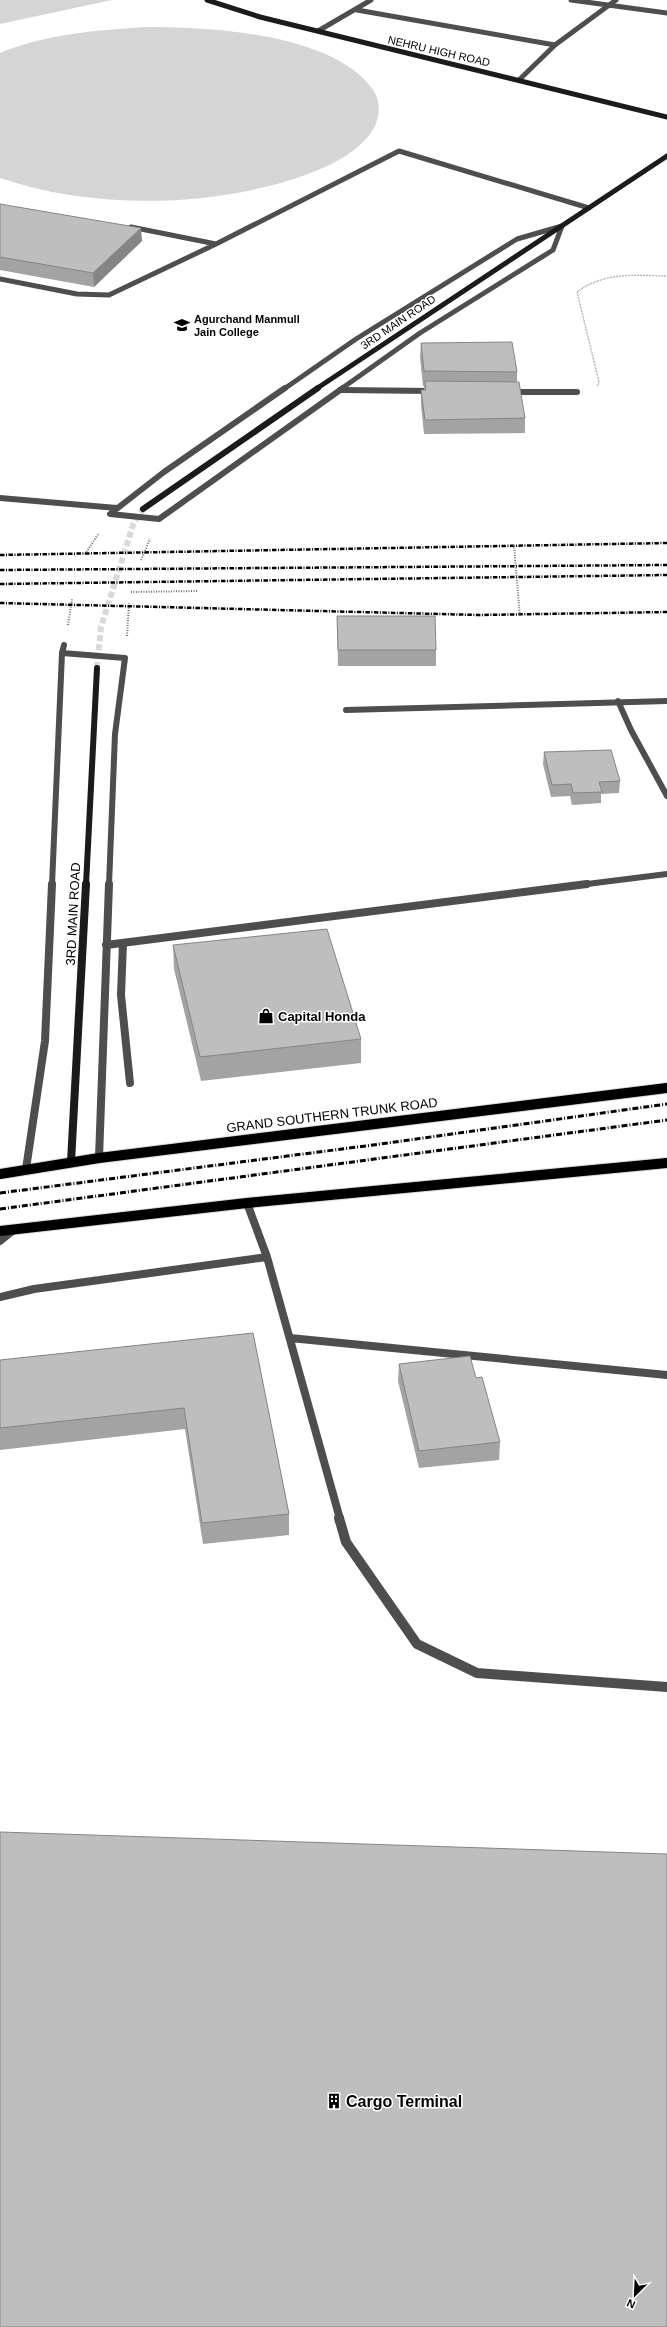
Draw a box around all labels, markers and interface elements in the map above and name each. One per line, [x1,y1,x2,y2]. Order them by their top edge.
street label: NEHRU HIGH ROAD [387,33,491,69]
street label: 3RD MAIN ROAD [358,293,438,351]
place label: Agurchand Manmull Jain College [194,313,300,338]
school or university icon: Agurchand Manmull Jain College [173,316,191,334]
street label: 3RD MAIN ROAD [63,862,83,966]
shop icon: Capital Honda [257,1007,275,1025]
place label: Capital Honda [278,1009,366,1024]
street label: GRAND SOUTHERN TRUNK ROAD [225,1095,439,1135]
building icon: Cargo Terminal [325,2092,343,2110]
place label: Cargo Terminal [346,2093,462,2110]
north arrow [615,2275,655,2315]
text: N [625,2297,637,2311]

